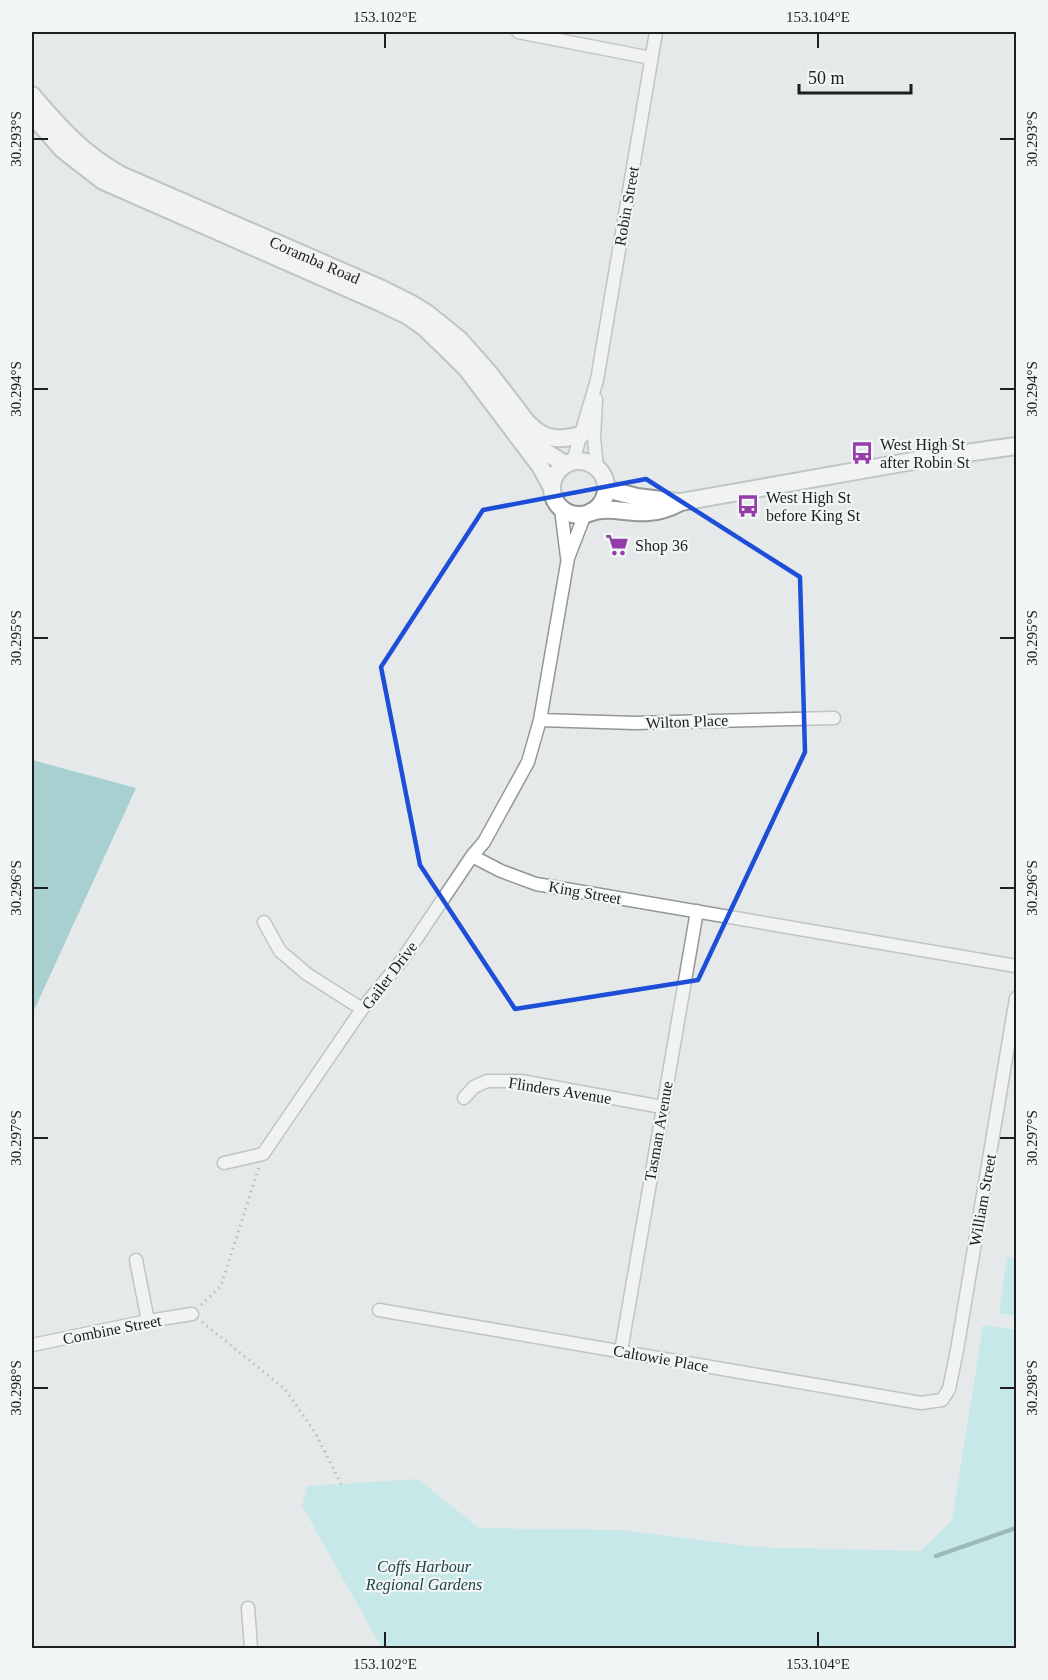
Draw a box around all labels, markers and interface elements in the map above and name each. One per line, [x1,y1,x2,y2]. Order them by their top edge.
text: 153.102°E [353,9,417,25]
text: 153.104°E [786,9,850,25]
scale bar [799,57,912,95]
text: 50 m [808,68,845,88]
text: 30.293°S [8,111,24,167]
text: 30.293°S [1024,111,1040,167]
street label: Robin Street [611,164,642,247]
street label: Coramba Road [267,233,362,287]
text: 30.294°S [8,361,24,417]
text: 30.294°S [1024,361,1040,417]
place label: West High St after Robin St [880,436,970,471]
bus stop icon: West High St after Robin St [849,440,875,466]
place label: West High St before King St [766,489,861,525]
bus stop icon: West High St before King St [735,493,761,519]
supermarket icon: Shop 36 [604,532,630,558]
place label: Shop 36 [635,537,688,555]
text: 30.295°S [8,610,24,666]
text: 30.295°S [1024,610,1040,666]
street label: Wilton Place [646,712,729,731]
text: 30.296°S [8,860,24,916]
text: 30.296°S [1024,860,1040,916]
street label: King Street [547,878,623,908]
street label: Gailer Drive [358,938,420,1013]
street label: Flinders Avenue [507,1074,613,1107]
street label: Tasman Avenue [641,1080,676,1182]
text: 30.297°S [8,1110,24,1166]
text: 30.297°S [1024,1110,1040,1166]
street label: William Street [966,1152,999,1247]
street label: Combine Street [61,1312,163,1347]
street label: Caltowie Place [612,1342,710,1375]
text: 30.298°S [8,1360,24,1416]
text: 30.298°S [1024,1360,1040,1416]
park label: Coffs Harbour Regional Gardens [365,1558,482,1594]
text: 153.102°E [353,1656,417,1672]
text: 153.104°E [786,1656,850,1672]

